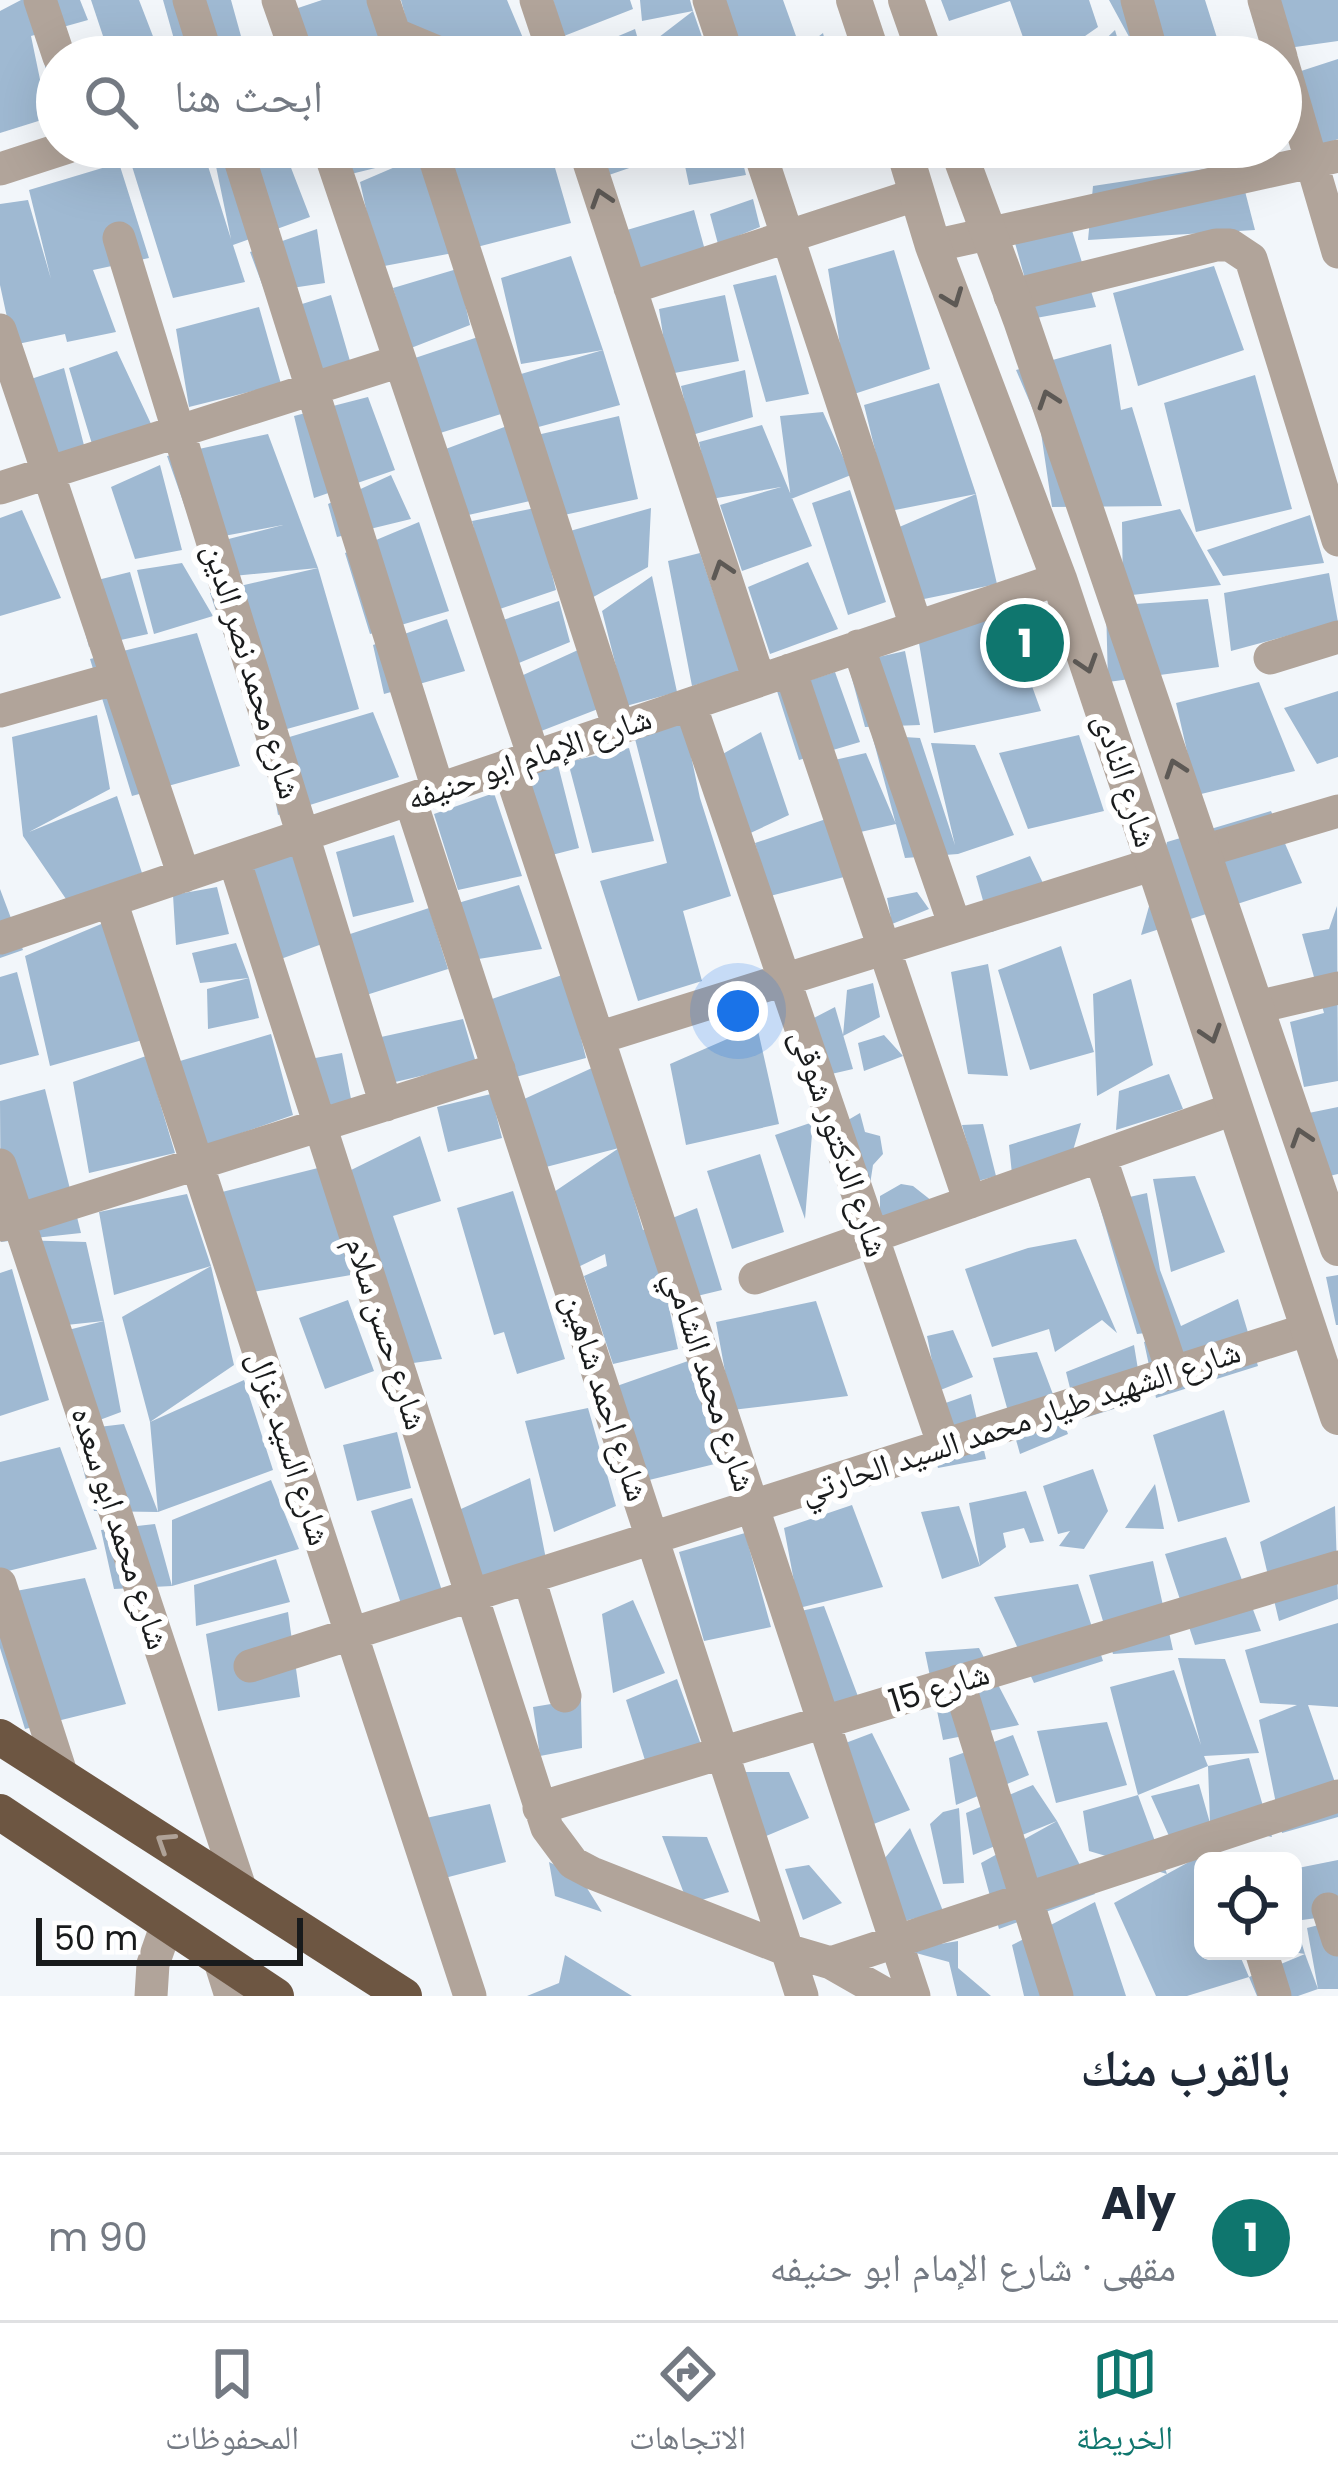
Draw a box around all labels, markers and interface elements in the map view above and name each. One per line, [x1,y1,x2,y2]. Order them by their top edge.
search box [36,36,1302,168]
text: ابحث هنا [174,65,323,128]
icon: search [78,69,144,135]
one-way arrow [591,188,616,209]
one-way arrow [938,286,963,307]
one-way arrow [1038,390,1062,411]
street label: شارع محمد نصر الدين [192,538,314,804]
one-way arrow [712,559,737,580]
pin: 1 [986,598,1064,688]
one-way arrow [1073,653,1098,674]
street label: شارع الإمام ابو حنيفه [400,694,658,822]
street label: شارع النادى [1082,707,1170,853]
one-way arrow [1165,758,1189,779]
your location [708,981,768,1041]
street label: شارع الدكتور شوقى [779,1023,901,1263]
one-way arrow [1196,1023,1221,1044]
one-way arrow [1291,1127,1315,1148]
street label: شارع حسن سلام [334,1230,440,1436]
street label: شارع محمد الشامي [651,1265,769,1498]
street label: شارع احمد شاهين [550,1287,662,1507]
street label: شارع الشهيد طيار محمد السيد الحارتي [794,1327,1247,1517]
street label: شارع السيد غزال [236,1345,344,1551]
street label: شارع محمد ابو سعده [60,1401,182,1655]
street label: شارع 15 [883,1649,995,1725]
one-way arrow [156,1834,178,1856]
map controls [1194,1852,1302,1960]
button: locate [1194,1852,1302,1960]
scale bar [36,1912,303,1965]
text: 50 m [54,1915,138,1962]
text: بالقرب منك [1080,2032,1290,2104]
text: Aly [1101,2172,1176,2235]
text: 90 m [48,2210,148,2265]
text: 1 [1244,2210,1258,2265]
text: مقهى · شارع الإمام ابو حنيفه [770,2240,1176,2295]
tab: المحفوظات [165,2341,299,2470]
tab: الاتجاهات [629,2341,746,2470]
tab: الخريطة [1076,2341,1173,2470]

